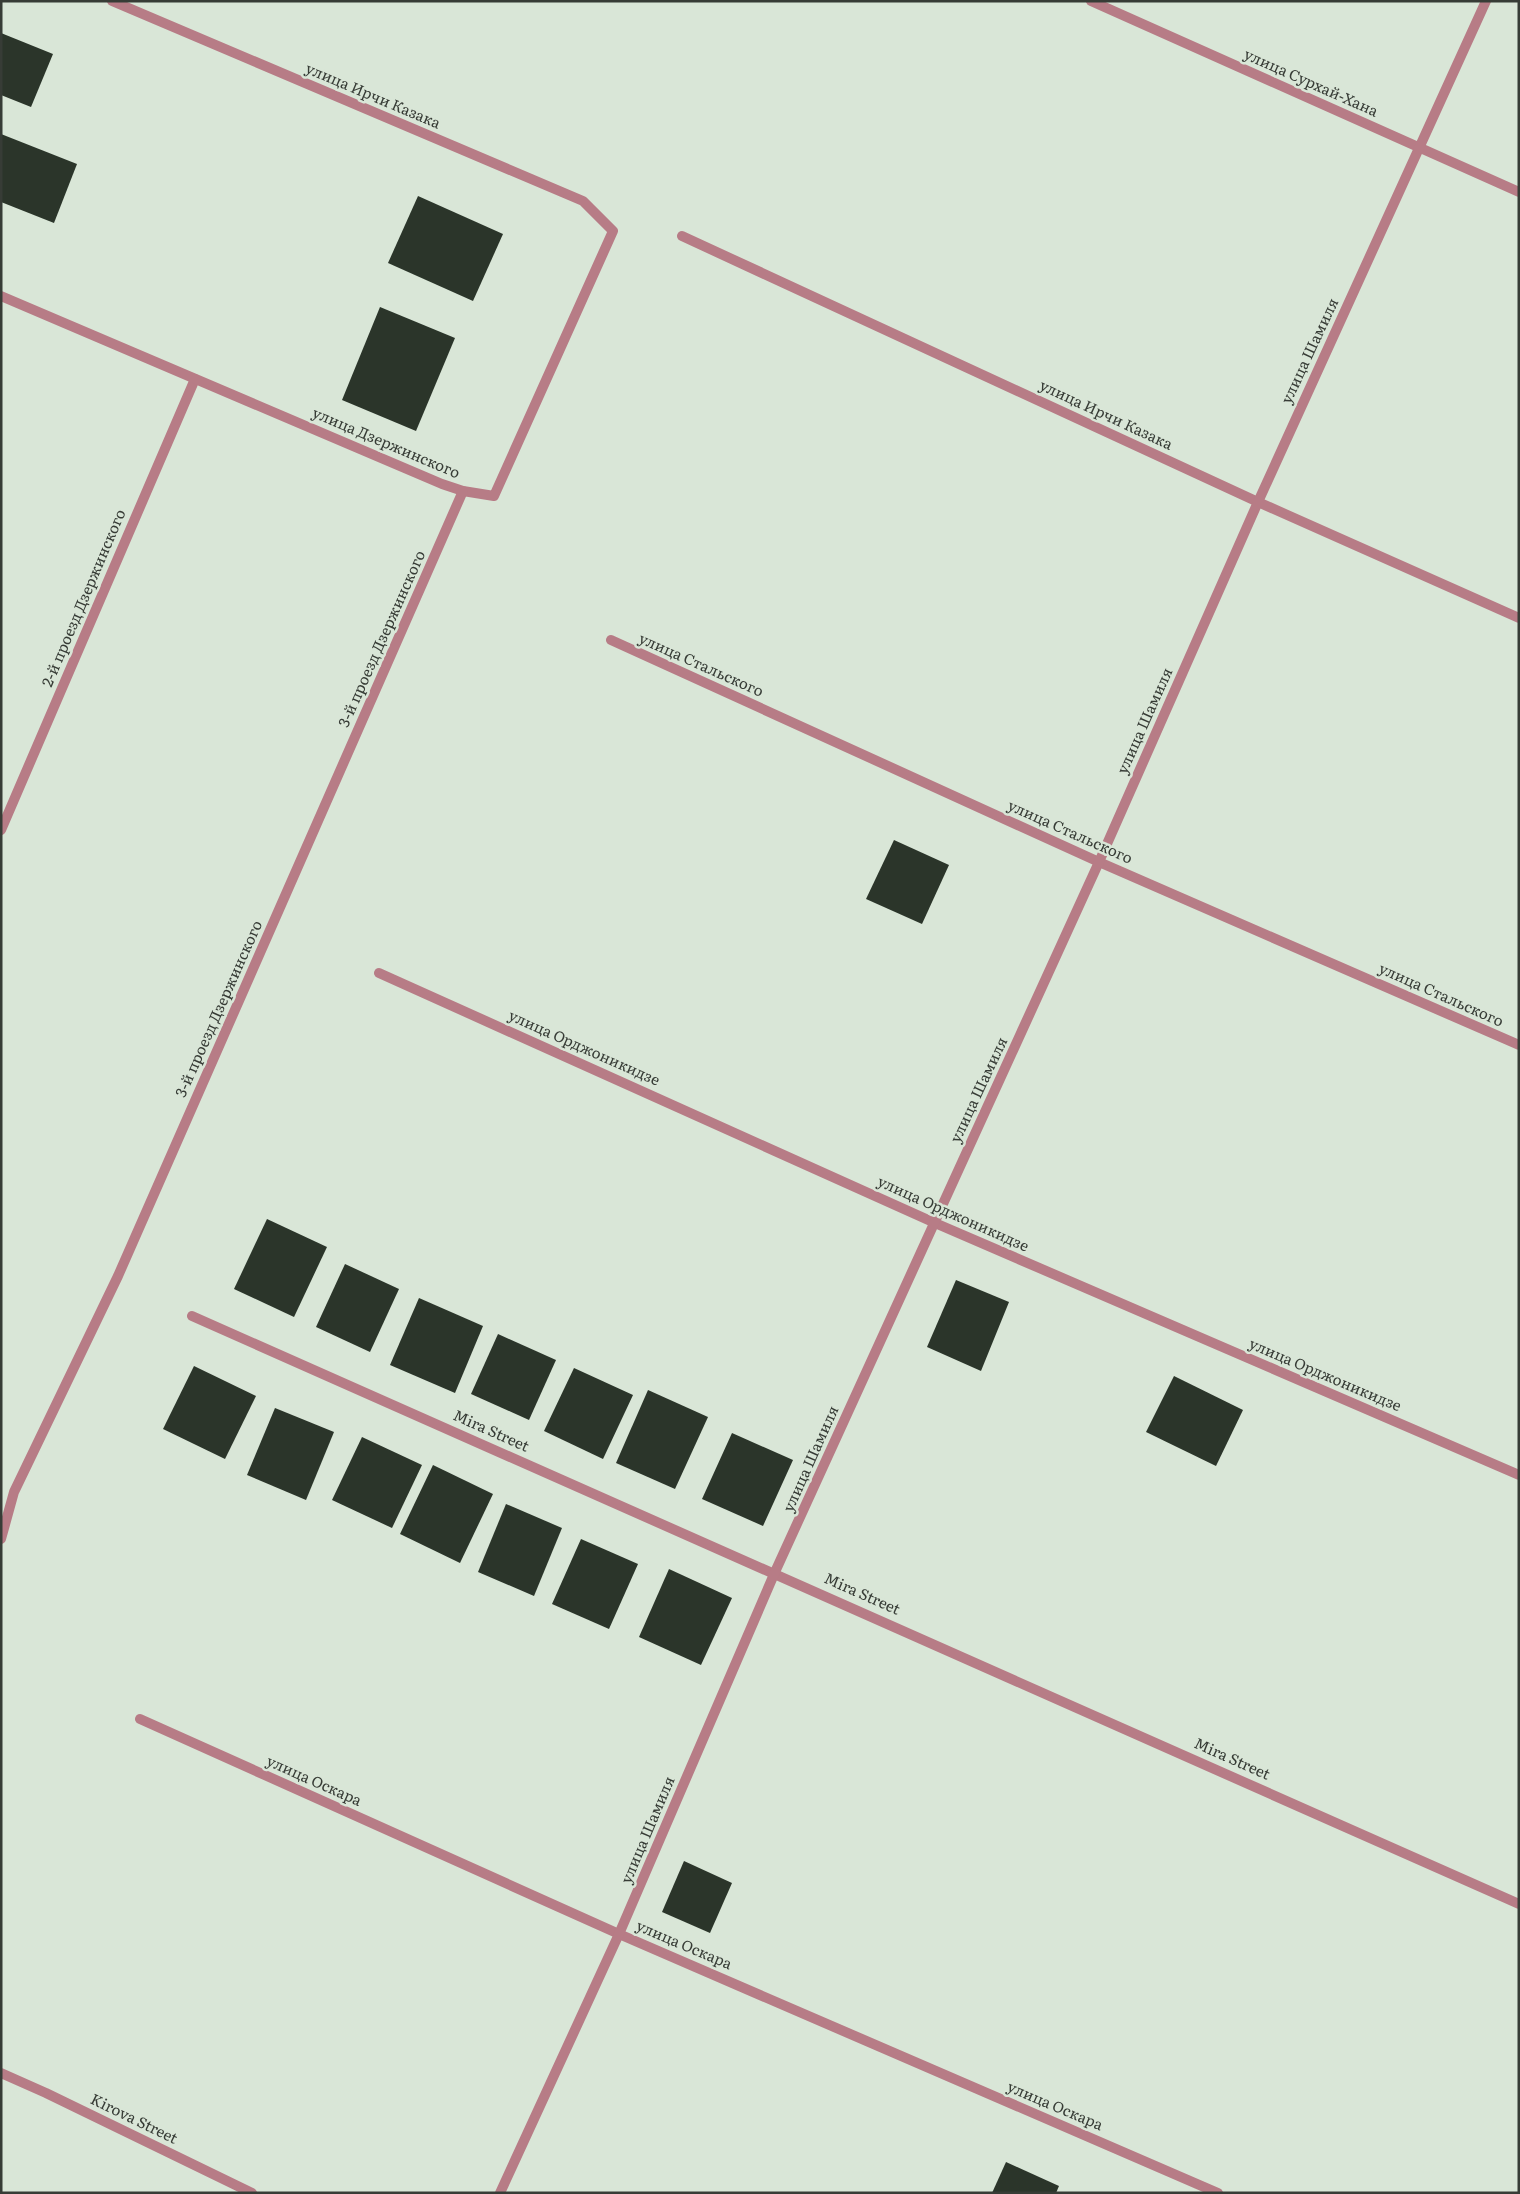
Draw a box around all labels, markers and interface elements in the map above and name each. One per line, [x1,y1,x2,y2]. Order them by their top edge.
street label: улица Сурхай-Хана [1241,42,1383,122]
street label: улица Ирчи Казака [302,56,446,134]
street label: улица Шамиля [1274,294,1343,407]
street label: улица Ирчи Казака [1036,373,1178,455]
street label: улица Дзержинского [309,400,464,483]
street label: 2-й проезд Дзержинского [35,505,131,690]
street label: 3-й проезд Дзержинского [331,546,430,731]
street label: улица Стальского [635,626,768,702]
street label: улица Шамиля [1110,663,1177,777]
street label: улица Стальского [1004,793,1137,869]
street label: 3-й проезд Дзержинского [168,916,267,1101]
street label: улица Стальского [1375,956,1508,1032]
street label: улица Орджоникидзе [505,1003,664,1091]
street label: улица Шамиля [943,1033,1012,1146]
street label: улица Орджоникидзе [874,1169,1033,1257]
street label: улица Орджоникидзе [1246,1331,1406,1416]
street label: улица Шамиля [776,1401,843,1515]
street label: Mira Street [450,1403,533,1457]
street label: Mira Street [821,1566,904,1620]
street label: Mira Street [1191,1731,1274,1785]
street label: улица Оскара [263,1748,367,1811]
street label: улица Шамиля [614,1772,680,1887]
street label: улица Оскара [633,1913,737,1975]
street label: улица Оскара [1004,2074,1108,2136]
street label: Kirova Street [87,2087,182,2149]

